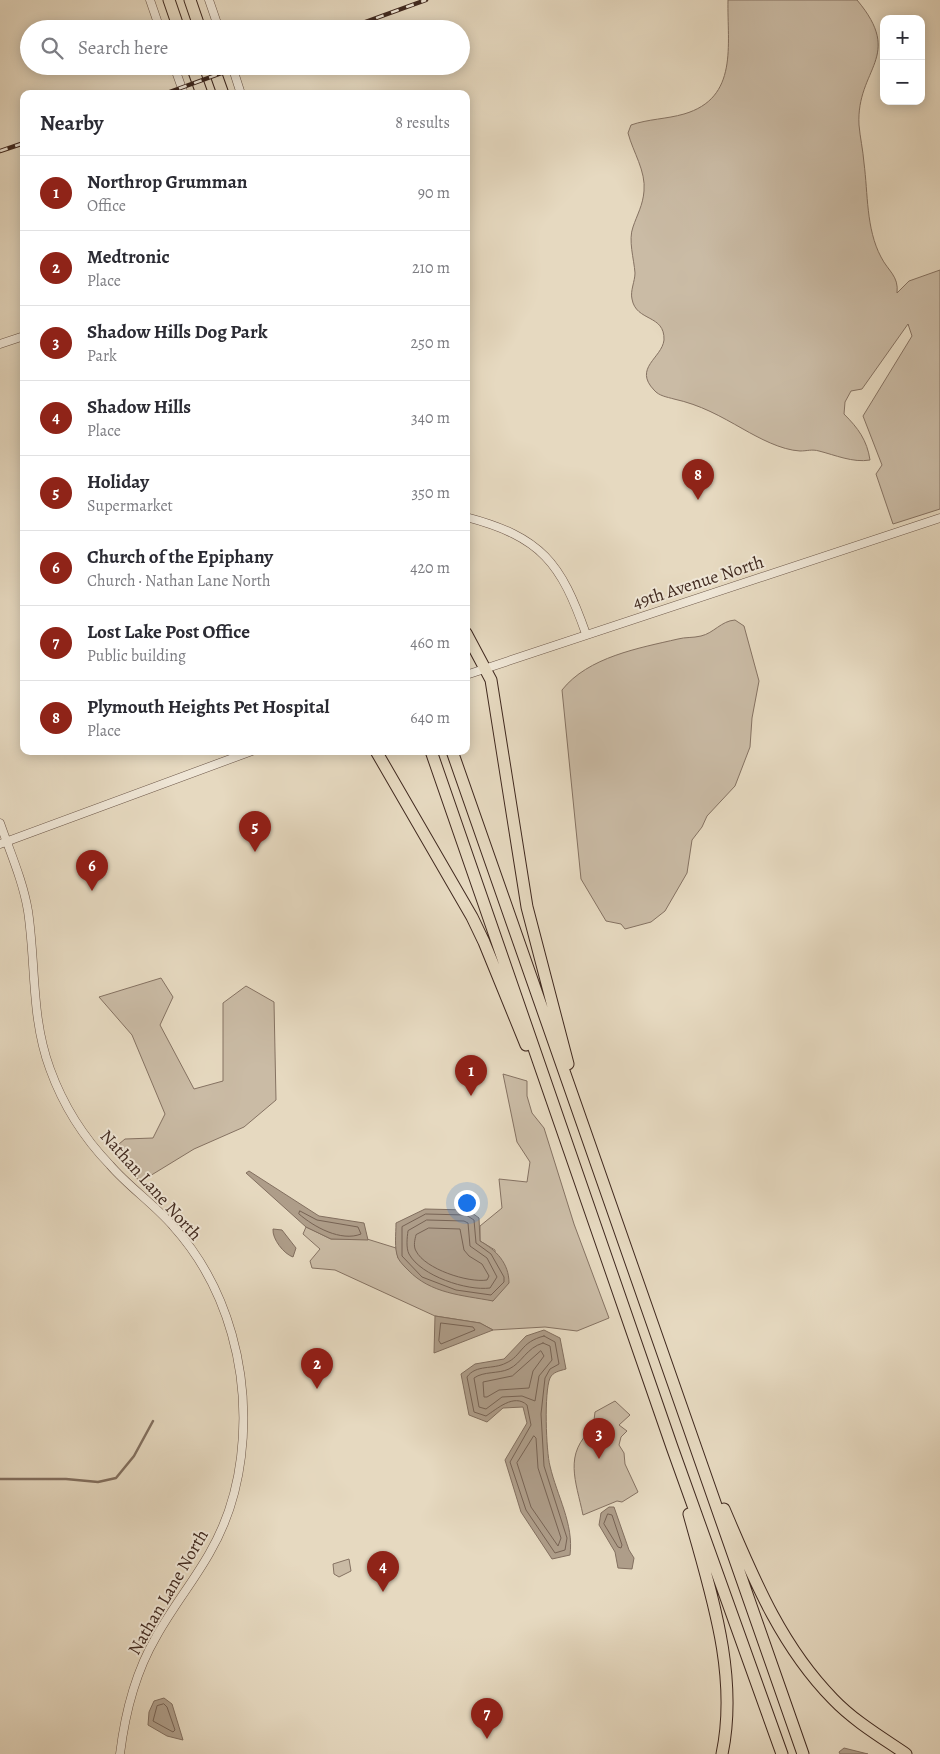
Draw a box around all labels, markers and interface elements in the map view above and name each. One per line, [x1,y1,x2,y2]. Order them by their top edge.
map controls [880,15,925,105]
button: + [880,15,925,60]
search box [20,20,470,75]
icon: search [38,34,66,62]
text: Search here [78,35,168,61]
button: − [880,60,925,105]
text: Nearby [40,109,103,137]
text: 8 results [395,112,450,134]
text: Northrop Grumman [87,169,248,195]
text: 1 [53,182,59,204]
text: 90 m [418,182,450,204]
text: Office [87,195,126,217]
text: Medtronic [87,244,170,270]
text: 2 [52,257,60,279]
text: 210 m [412,257,450,279]
text: Place [87,270,121,292]
text: Shadow Hills Dog Park [87,319,268,345]
text: 3 [53,332,59,354]
text: 250 m [411,332,450,354]
text: Park [87,345,117,367]
text: Shadow Hills [87,394,191,420]
text: 4 [52,407,60,429]
text: 340 m [411,407,450,429]
text: Place [87,420,121,442]
pin: 8 [682,459,714,500]
text: Holiday [87,469,149,495]
text: 5 [53,482,59,504]
text: 350 m [411,482,450,504]
text: Supermarket [87,495,173,517]
text: Church of the Epiphany [87,544,273,570]
street label: 49th Avenue North [629,549,767,615]
text: 6 [52,557,60,579]
text: 420 m [410,557,450,579]
text: Church · Nathan Lane North [87,570,271,592]
text: Lost Lake Post Office [87,619,250,645]
text: 7 [53,632,59,654]
text: 460 m [410,632,450,654]
text: Public building [87,645,186,667]
text: Plymouth Heights Pet Hospital [87,694,330,720]
text: 8 [52,707,60,729]
text: 640 m [410,707,450,729]
text: Place [87,720,121,742]
pin: 5 [239,811,271,852]
pin: 6 [76,850,108,891]
pin: 1 [455,1055,487,1096]
street label: Nathan Lane North [95,1124,207,1246]
your location [454,1190,480,1216]
pin: 2 [301,1348,333,1389]
pin: 3 [583,1418,615,1459]
street label: Nathan Lane North [122,1524,214,1659]
pin: 4 [367,1551,399,1592]
pin: 7 [471,1698,503,1739]

